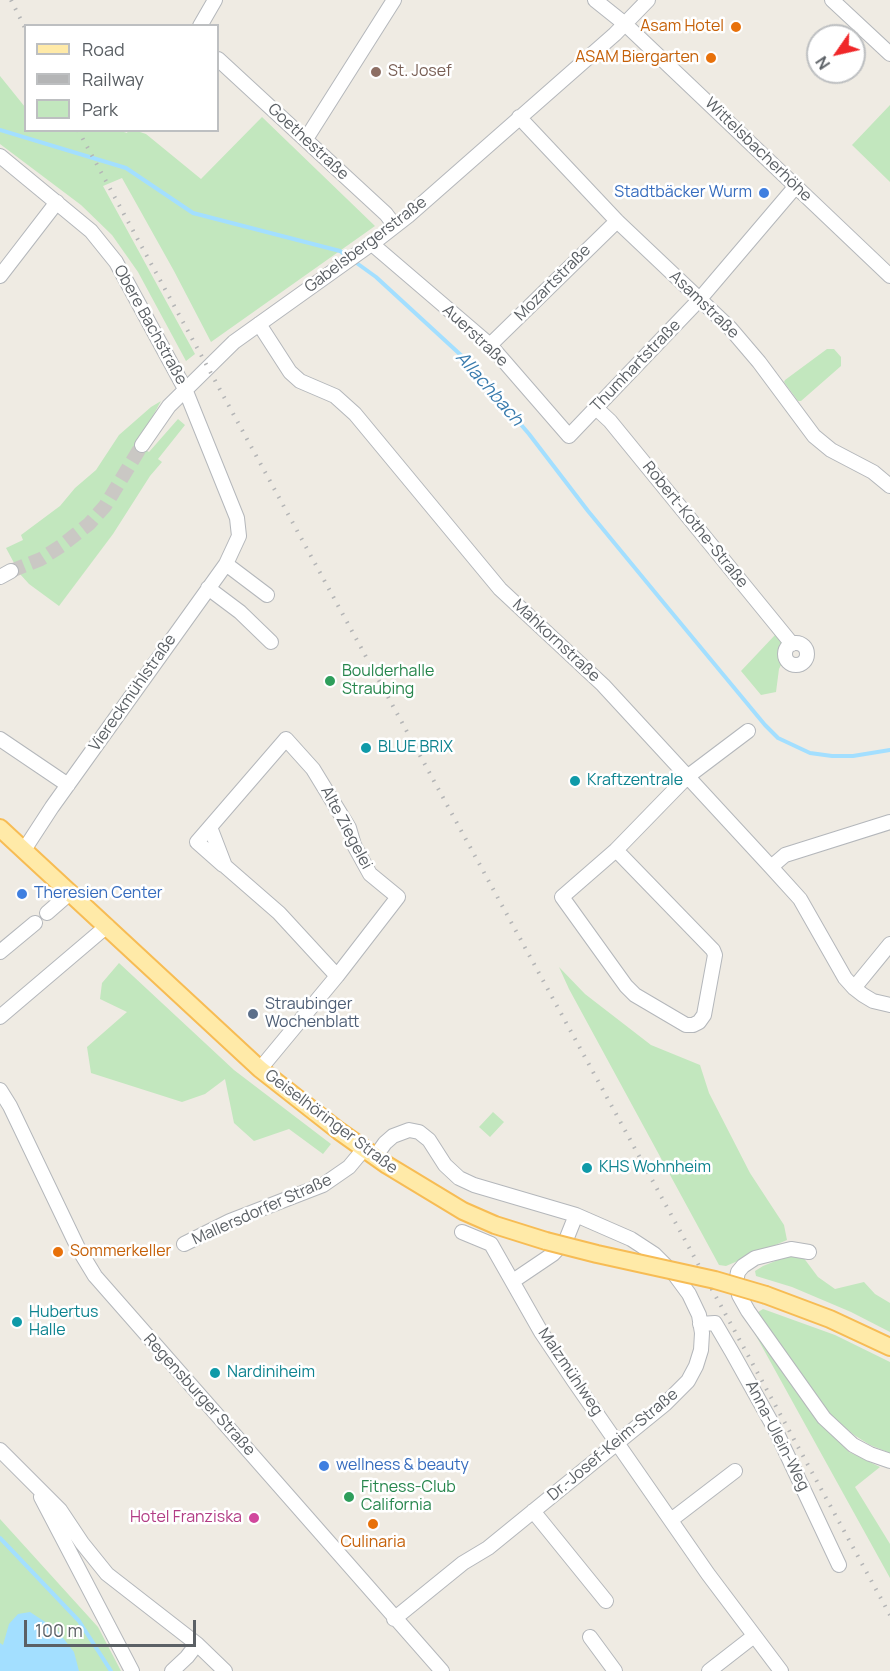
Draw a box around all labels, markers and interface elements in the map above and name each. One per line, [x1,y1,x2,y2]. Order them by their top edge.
place label: Asam Hotel [640,17,724,37]
marker: Asam Hotel [729,20,743,34]
legend [24,24,219,132]
north arrow [806,24,866,84]
text: Road [82,37,125,61]
place label: ASAM Biergarten [575,48,699,68]
marker: ASAM Biergarten [704,51,718,65]
text: N [810,52,835,74]
place label: St. Josef [388,62,452,82]
marker: St. Josef [369,65,383,79]
text: Railway [82,67,144,91]
street label: Wittelsbacherhöhe [700,94,816,206]
text: Park [82,97,118,121]
street label: Goethestraße [264,100,352,184]
place label: Stadtbäcker Wurm [614,183,752,203]
marker: Stadtbäcker Wurm [757,186,771,200]
street label: Gabelsbergerstraße [301,193,431,297]
street label: Mozartstraße [511,241,595,325]
street label: Obere Bachstraße [109,262,191,388]
street label: Asamstraße [665,267,743,343]
street label: Auerstraße [438,301,512,371]
street label: Thumhartstraße [587,316,685,416]
water label: Allachbach [451,347,527,431]
street label: Robert-Kothe-Straße [638,458,752,592]
street label: Mahkornstraße [508,596,604,686]
street label: Viereckmühlstraße [85,631,181,755]
place label: Boulderhalle Straubing [342,662,434,700]
marker: Boulderhalle Straubing [323,674,337,688]
place label: BLUE BRIX [378,738,453,758]
marker: BLUE BRIX [359,741,373,755]
place label: Kraftzentrale [587,771,683,791]
marker: Kraftzentrale [568,774,582,788]
street label: Alte Ziegelei [316,783,376,873]
place label: Theresien Center [34,884,163,904]
marker: Theresien Center [15,887,29,901]
place label: Straubinger Wochenblatt [265,995,359,1033]
marker: Straubinger Wochenblatt [246,1007,260,1021]
street label: Geiselhöringer Straße [261,1066,401,1178]
place label: KHS Wohnheim [599,1158,711,1178]
marker: KHS Wohnheim [580,1161,594,1175]
street label: Mallersdorfer Straße [189,1171,335,1249]
place label: Sommerkeller [70,1242,171,1262]
marker: Sommerkeller [51,1245,65,1259]
place label: Hubertus Halle [29,1303,98,1341]
marker: Hubertus Halle [10,1315,24,1329]
street label: Malzmühlweg [534,1325,606,1419]
street label: Regensburger Straße [139,1330,259,1460]
place label: Nardiniheim [227,1363,315,1383]
marker: Nardiniheim [208,1366,222,1380]
street label: Anna-Ulein-Weg [741,1378,813,1494]
street label: Dr.-Josef-Keim-Straße [544,1385,682,1505]
place label: wellness & beauty [336,1456,469,1476]
marker: wellness & beauty [317,1459,331,1473]
place label: Fitness-Club California [361,1478,456,1516]
marker: Fitness-Club California [342,1490,356,1504]
place label: Hotel Franziska [130,1508,242,1528]
marker: Hotel Franziska [247,1511,261,1525]
marker: Culinaria [366,1517,380,1531]
place label: Culinaria [340,1533,406,1553]
scale bar [27,1608,200,1646]
text: 100 m [35,1618,83,1642]

